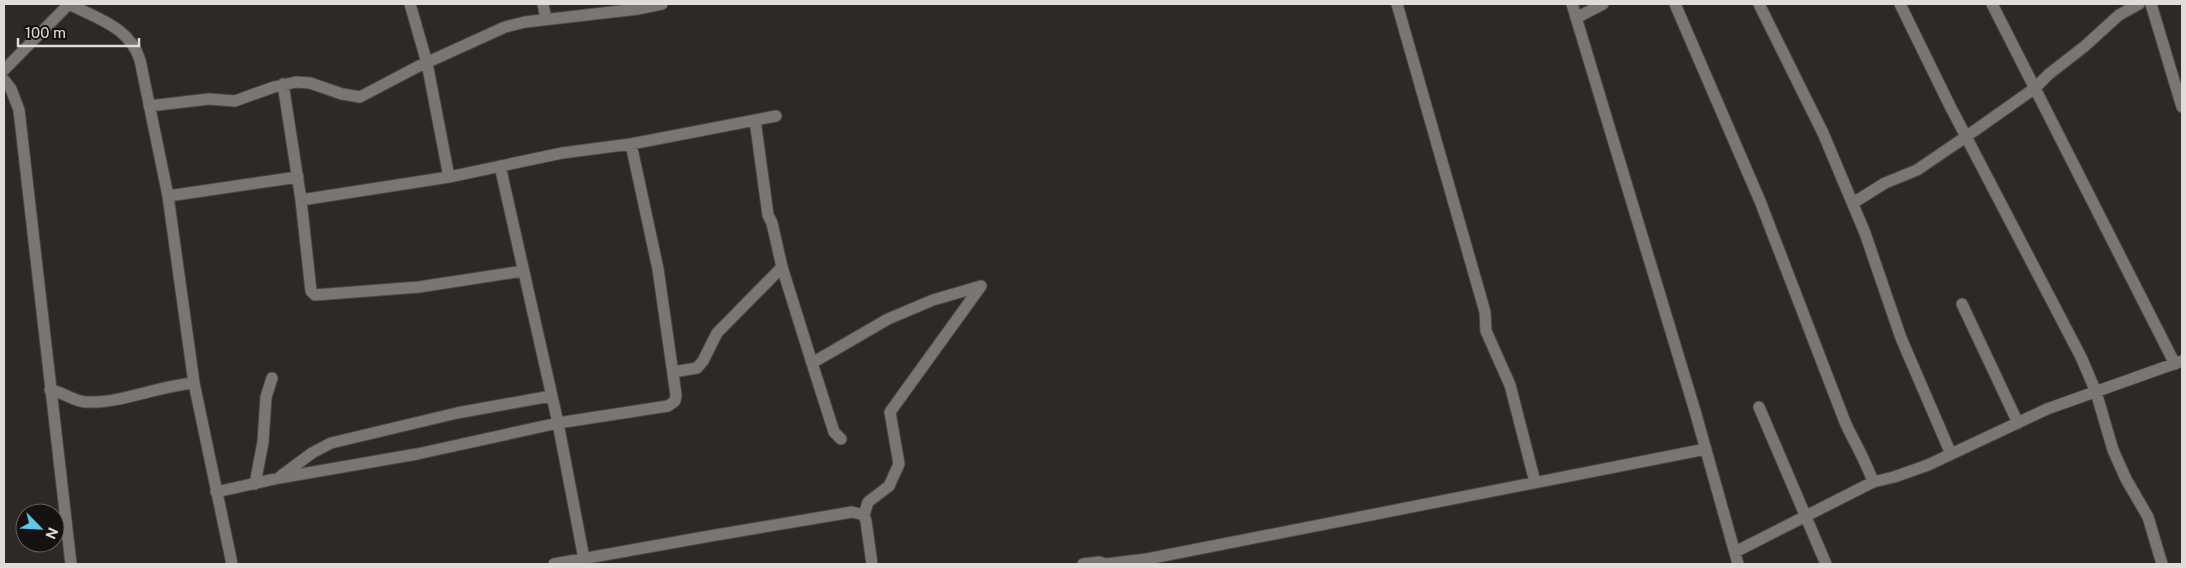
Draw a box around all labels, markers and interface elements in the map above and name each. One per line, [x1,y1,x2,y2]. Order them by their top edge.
scale bar [18,15,139,47]
text: 100 m [25,24,66,41]
north arrow [15,503,65,553]
text: N [42,525,61,542]

